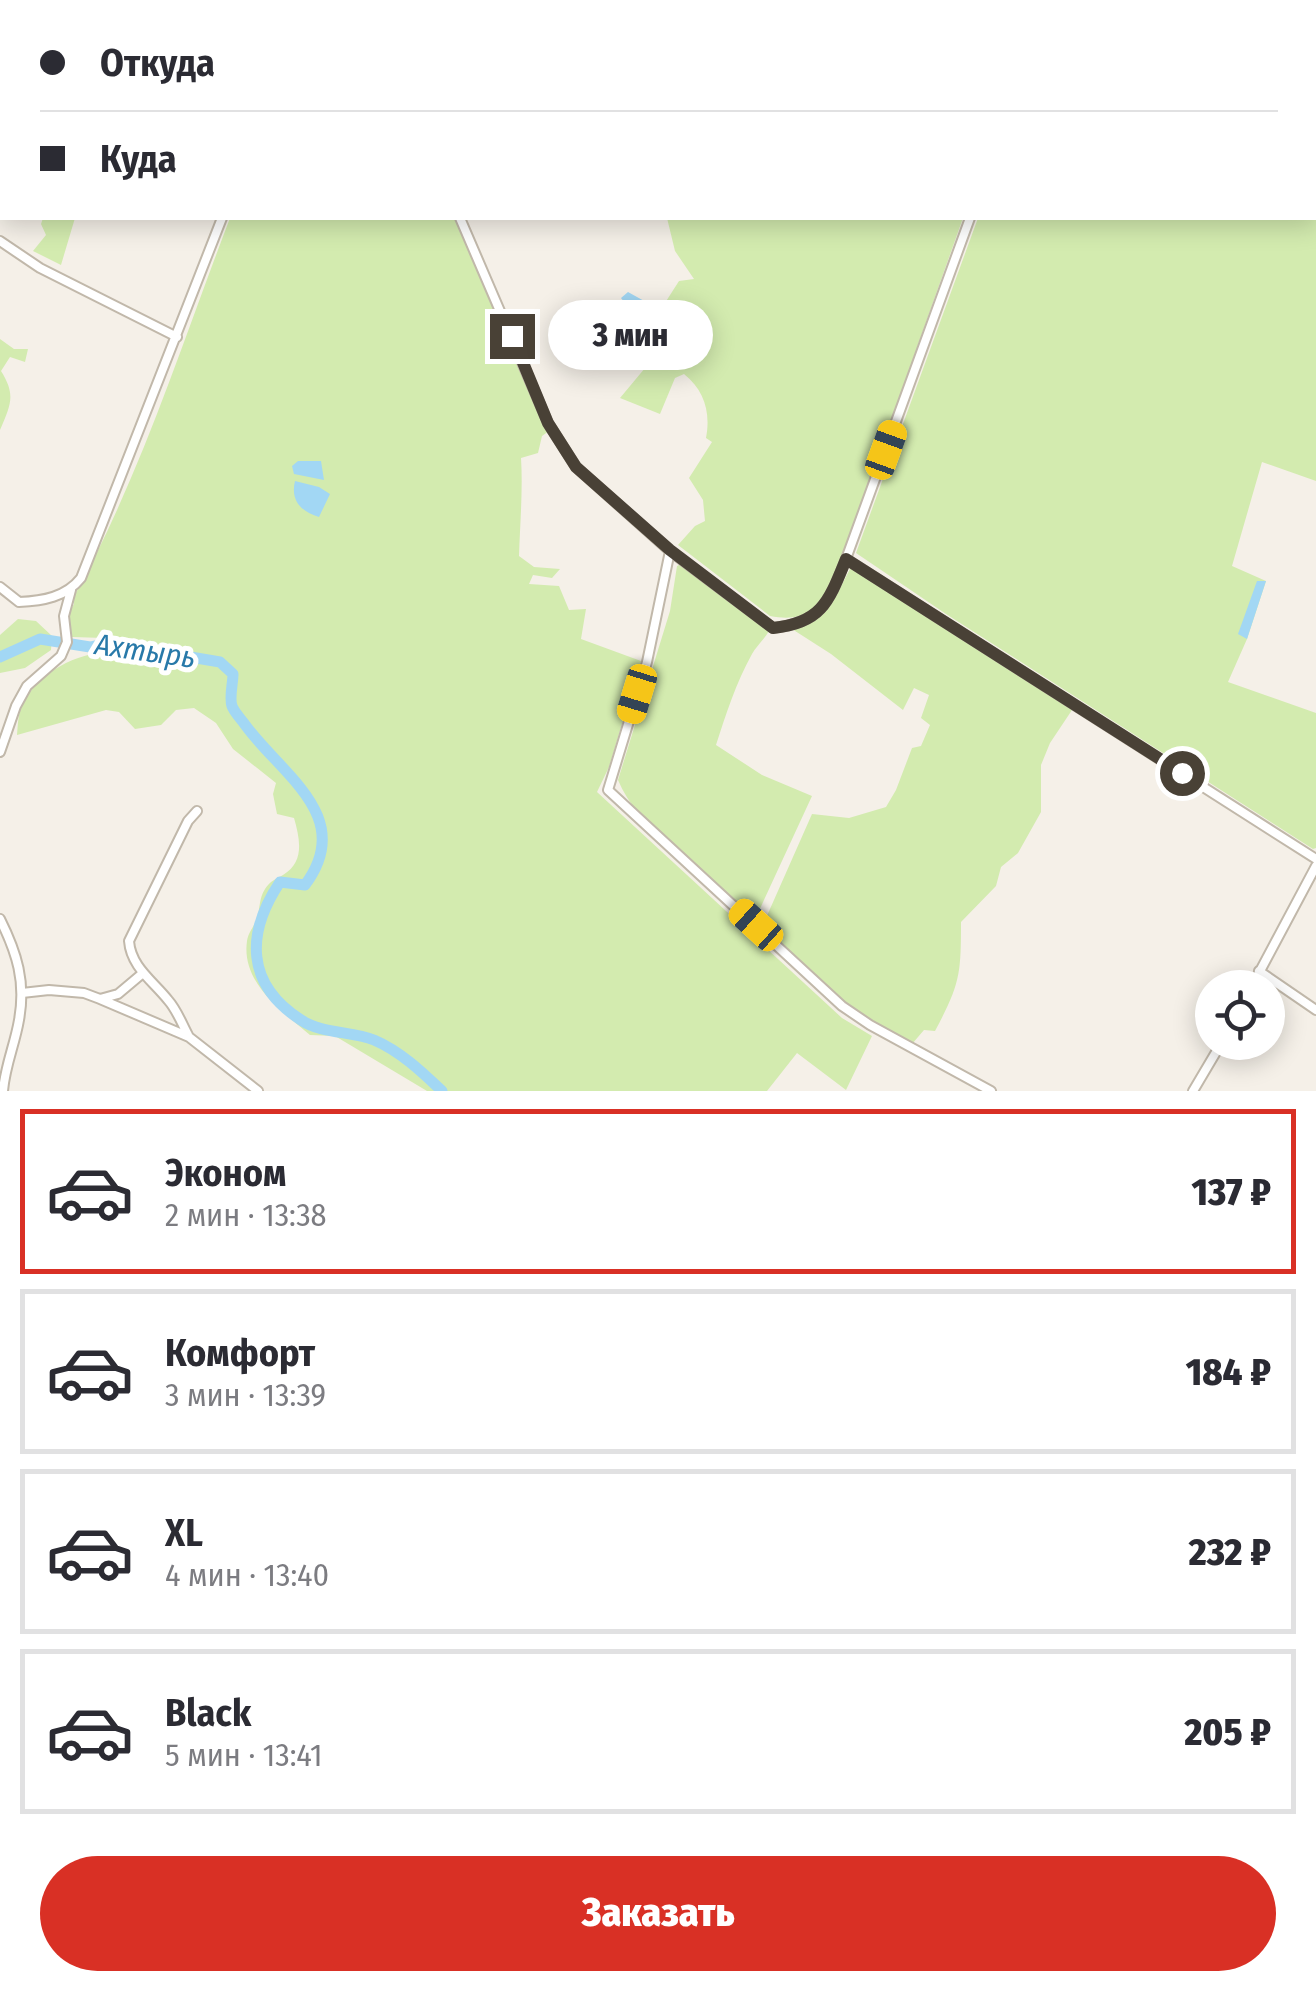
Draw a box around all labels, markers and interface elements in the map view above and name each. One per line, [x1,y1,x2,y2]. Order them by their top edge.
text: Откуда [100,40,215,86]
text: Куда [100,136,177,182]
callout: 3 мин [547,301,712,371]
route end [490,314,535,359]
text: 3 мин [593,316,668,354]
car [862,417,910,483]
water label: Ахтырь [92,626,197,676]
car [614,661,660,727]
route start [1160,751,1205,796]
car [724,894,788,956]
map controls [1195,970,1285,1060]
button: locate [1195,970,1285,1060]
icon: car [45,1147,135,1237]
text: Эконом [165,1150,286,1196]
text: 137 ₽ [1192,1169,1271,1215]
text: 2 мин · 13:38 [165,1196,327,1234]
icon: car [45,1327,135,1417]
text: Комфорт [165,1330,315,1376]
text: 184 ₽ [1186,1349,1271,1395]
text: 3 мин · 13:39 [165,1376,326,1414]
icon: car [45,1507,135,1597]
text: XL [165,1510,203,1556]
text: 232 ₽ [1189,1529,1271,1575]
text: 4 мин · 13:40 [165,1556,329,1594]
icon: car [45,1687,135,1777]
text: Black [165,1690,251,1736]
text: 205 ₽ [1185,1709,1271,1755]
text: 5 мин · 13:41 [165,1736,323,1774]
button: Заказать [40,1856,1276,1971]

